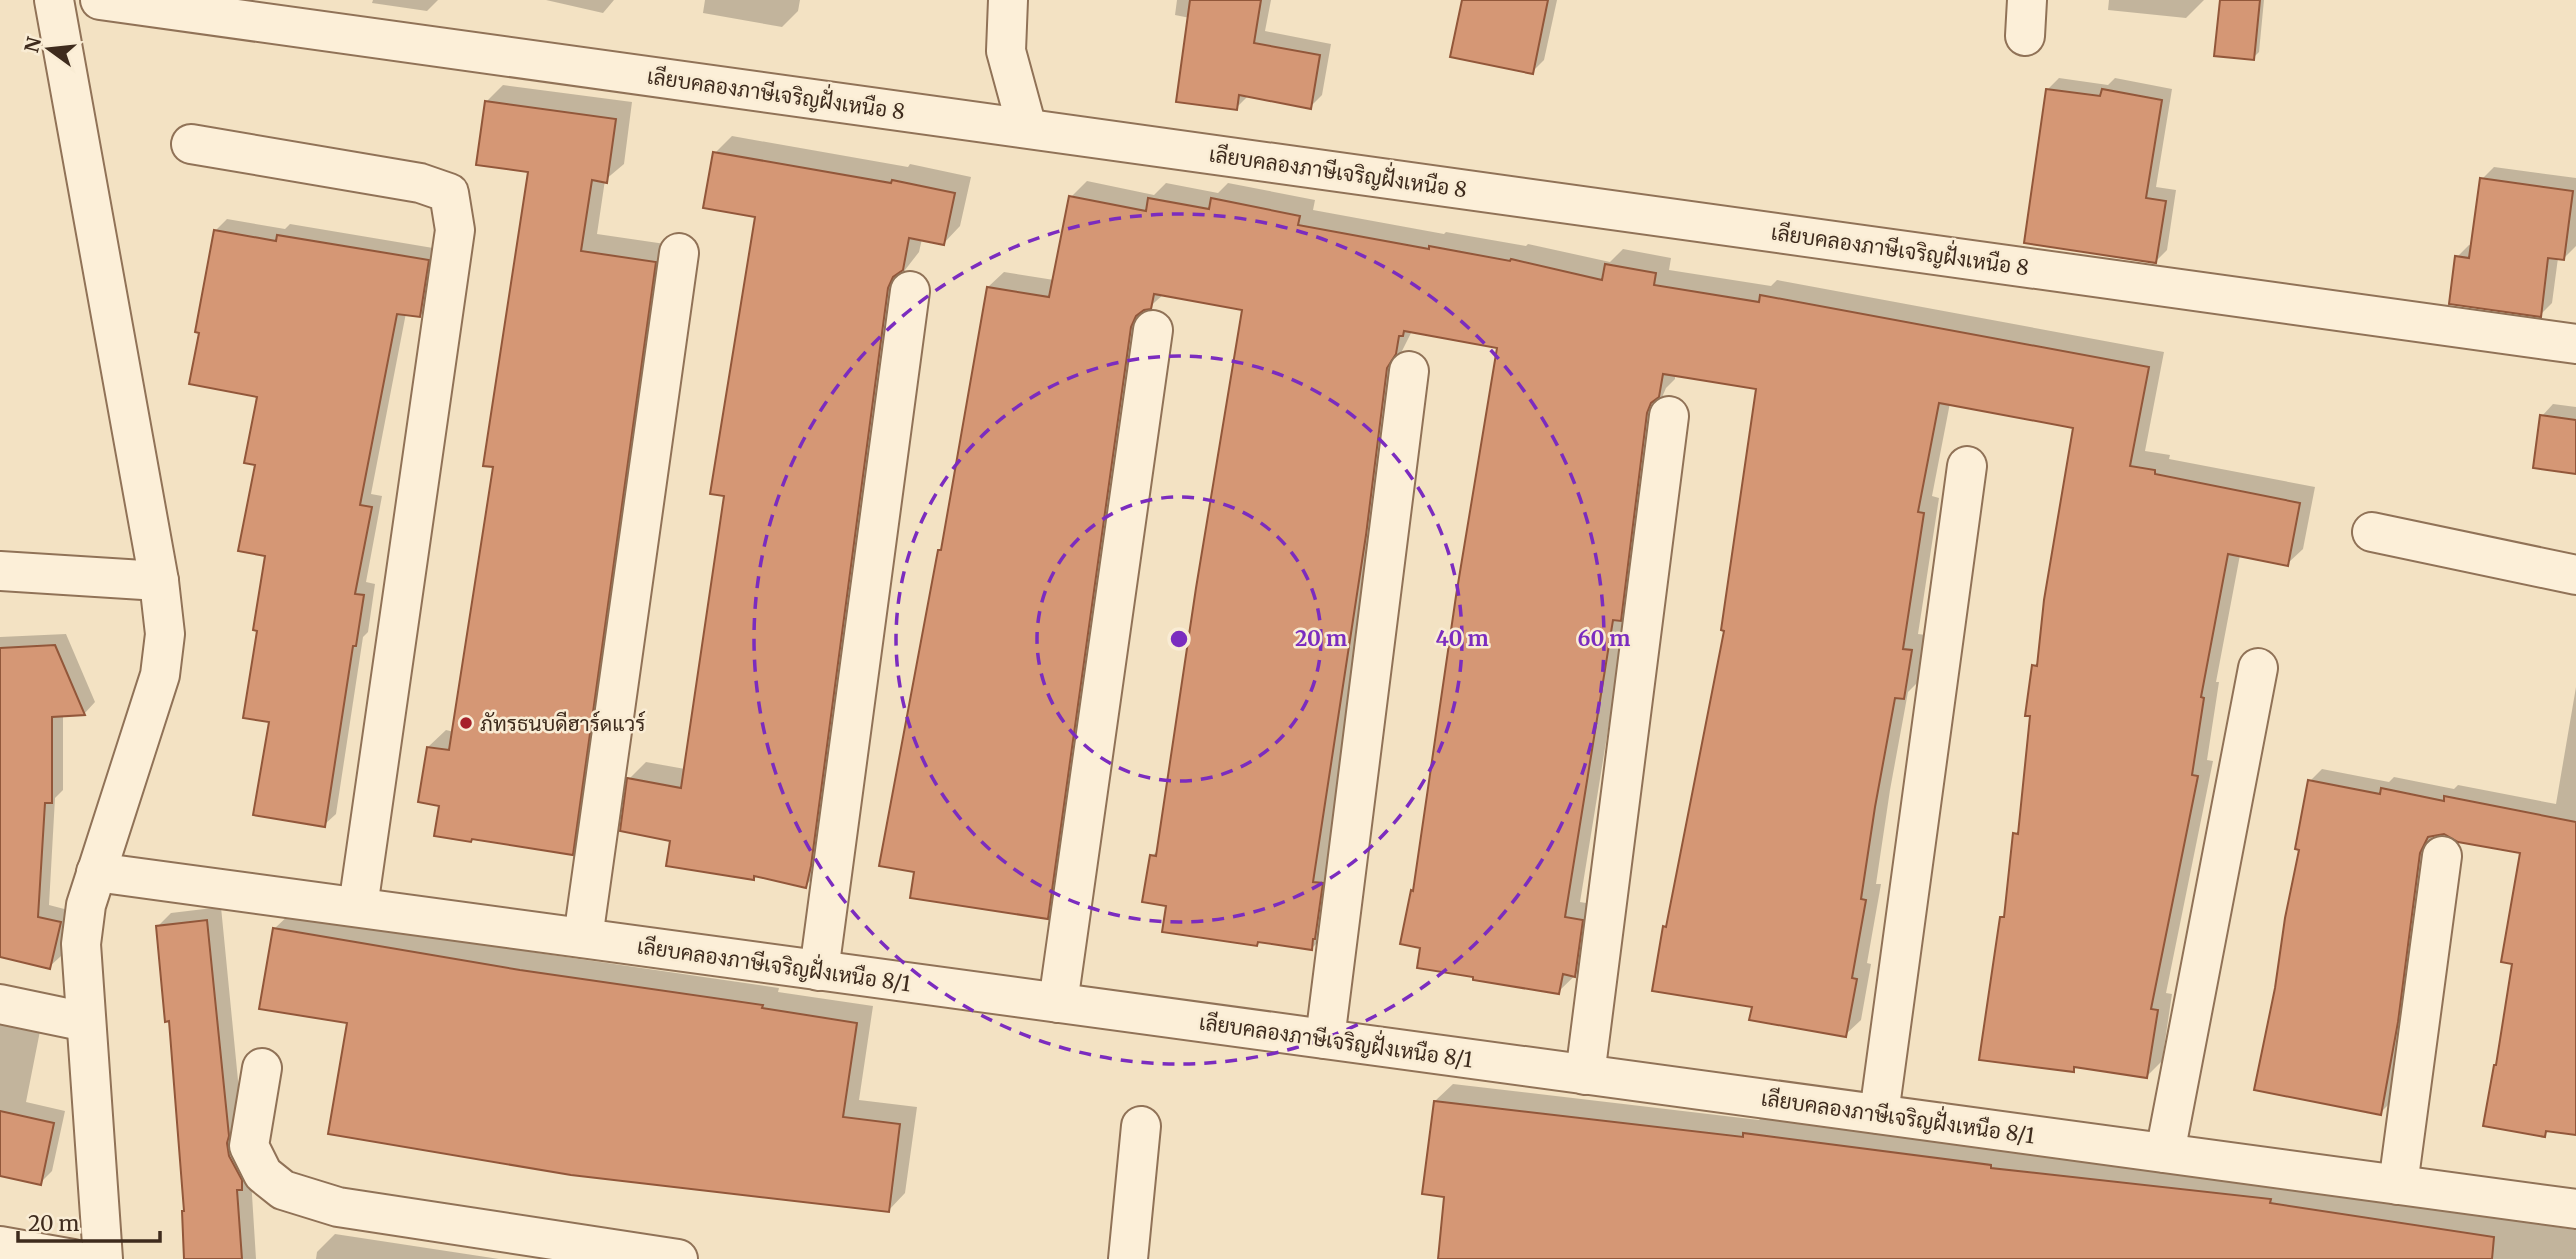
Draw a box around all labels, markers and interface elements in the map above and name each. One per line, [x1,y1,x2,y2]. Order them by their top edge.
north arrow [14,14,84,84]
text: N [19,34,46,55]
street label: เลียบคลองภาษีเจริญฝั่งเหนือ 8 [646,57,907,125]
street label: เลียบคลองภาษีเจริญฝั่งเหนือ 8 [1208,135,1469,203]
street label: เลียบคลองภาษีเจริญฝั่งเหนือ 8 [1770,213,2031,281]
text: 20 m [1295,625,1347,652]
text: 40 m [1435,625,1489,652]
text: 60 m [1578,625,1630,652]
centre of rings [1167,627,1191,651]
place label: ภัทรธนบดีฮาร์ดแวร์ [480,710,645,737]
marker: ภัทรธนบดีฮาร์ดแวร์ [458,715,474,731]
street label: เลียบคลองภาษีเจริญฝั่งเหนือ 8/1 [635,927,913,998]
street label: เลียบคลองภาษีเจริญฝั่งเหนือ 8/1 [1197,1003,1475,1074]
street label: เลียบคลองภาษีเจริญฝั่งเหนือ 8/1 [1759,1079,2037,1150]
scale bar [18,1200,159,1244]
text: 20 m [28,1210,80,1237]

